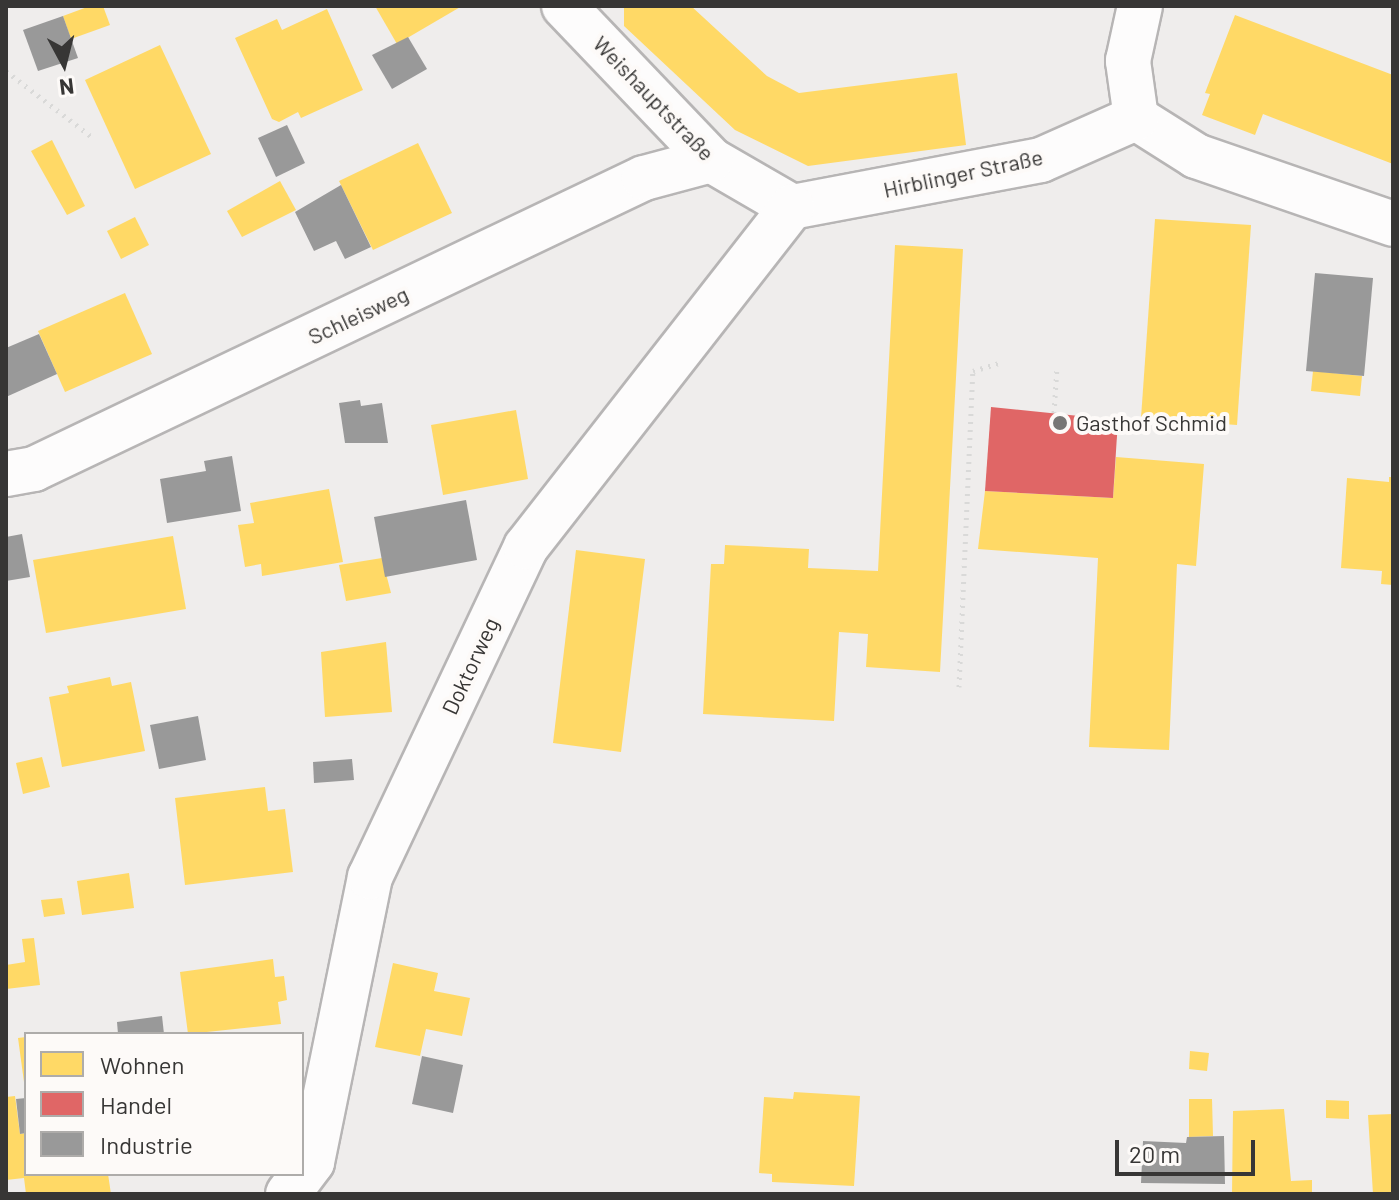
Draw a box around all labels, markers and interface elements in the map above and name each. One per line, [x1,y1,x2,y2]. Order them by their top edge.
north arrow [24,24,104,104]
street label: Weishauptstraße [588,30,720,166]
text: N [58,74,76,102]
street label: Hirblinger Straße [881,143,1045,203]
street label: Schleisweg [304,280,412,350]
place label: Gasthof Schmid [1076,410,1227,436]
marker: Gasthof Schmid [1051,414,1069,432]
street label: Doktorweg [436,613,504,719]
legend [24,1032,304,1176]
text: Wohnen [100,1050,184,1079]
text: Handel [100,1090,172,1119]
scale bar [1119,1124,1259,1174]
text: Industrie [100,1130,193,1159]
text: 20 m [1129,1139,1180,1168]

